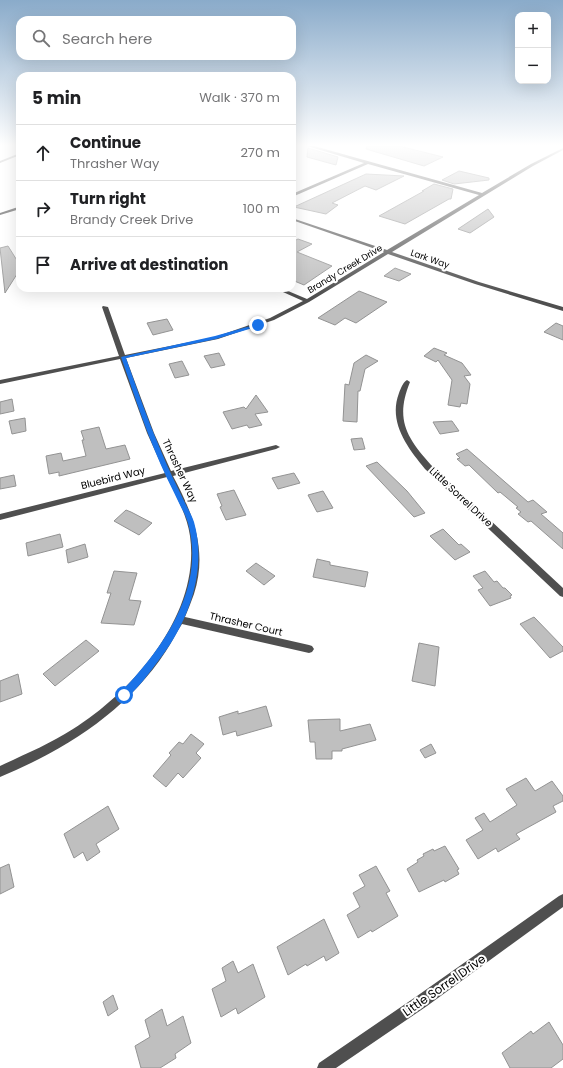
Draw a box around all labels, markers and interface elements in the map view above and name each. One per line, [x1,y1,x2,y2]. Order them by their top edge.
map controls [515,12,551,84]
button: + [515,12,551,48]
search box [16,16,296,60]
icon: search [30,27,52,49]
text: Search here [62,28,152,49]
button: − [515,48,551,84]
text: 5 min [32,86,81,110]
text: Walk · 370 m [199,88,280,107]
text: Continue [70,132,141,153]
icon: ahead [32,142,54,164]
text: 270 m [240,143,280,162]
text: Thrasher Way [70,154,159,173]
text: Turn right [70,188,146,209]
icon: right [32,198,54,220]
text: 100 m [243,199,280,218]
text: Brandy Creek Drive [70,210,193,229]
street label: Brandy Creek Drive [305,242,385,296]
street label: Lark Way [409,247,451,271]
icon: arrive [32,254,54,276]
text: Arrive at destination [70,254,228,275]
route end [249,316,267,334]
street label: Thrasher Way [159,437,201,506]
street label: Bluebird Way [79,463,147,493]
street label: Little Sorrel Drive [426,464,496,530]
street label: Thrasher Court [208,608,284,640]
route start [115,686,133,704]
street label: Little Sorrel Drive [399,950,489,1020]

